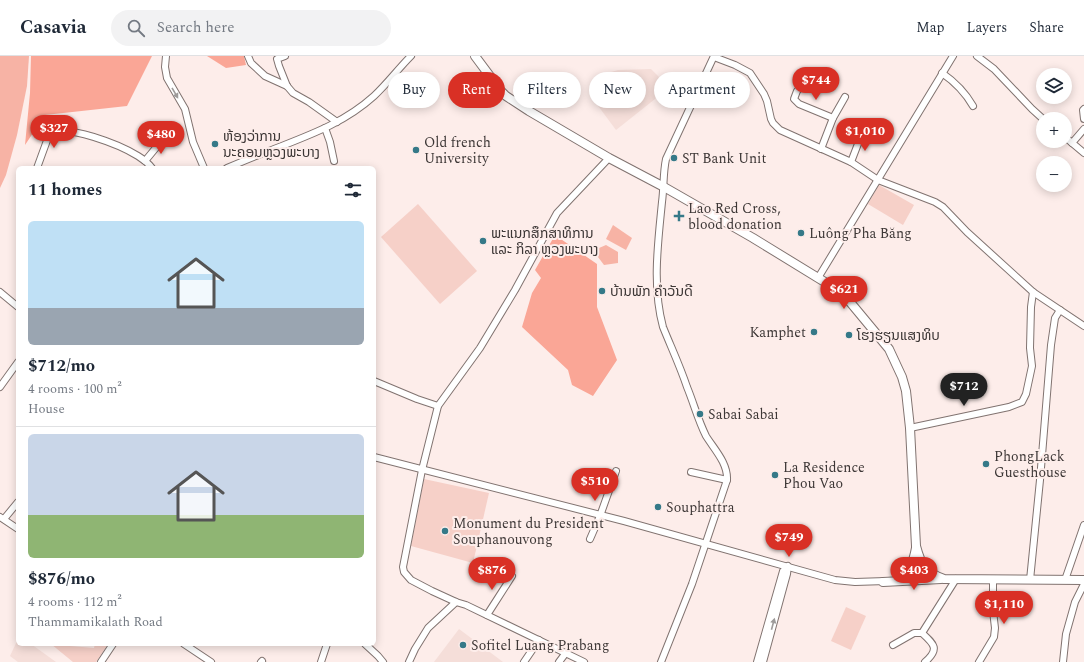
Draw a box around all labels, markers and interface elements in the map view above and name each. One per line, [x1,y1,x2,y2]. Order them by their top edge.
search box [111,10,391,46]
text: Casavia [20,13,87,42]
text: Search here [157,16,234,39]
icon: search [125,17,147,39]
text: Map [916,17,945,38]
text: Layers [967,17,1007,38]
text: Share [1029,17,1064,38]
pin: $744 [792,67,840,101]
map controls [1036,68,1072,192]
button: layers [1036,68,1072,104]
text: $744 [801,70,831,90]
chip: Buy [388,72,440,108]
chip: Rent [448,72,505,108]
chip: Filters [513,72,581,108]
chip: New [589,72,646,108]
chip: Apartment [654,72,750,108]
one-way arrow [172,87,179,99]
button: + [1036,112,1072,148]
pin: $327 [30,115,78,149]
text: $327 [39,118,69,138]
pin: $1,010 [832,118,898,152]
pin: $480 [137,121,185,155]
text: $1,010 [845,121,885,141]
text: $480 [146,124,176,144]
place label: ຫ້ອງວ່າການ ນະຄອນຫຼວງພະບາງ [223,126,320,163]
place label: Old french University [424,132,491,169]
marker: ຫ້ອງວ່າການ ນະຄອນຫຼວງພະບາງ [210,139,220,149]
marker: Old french University [411,145,421,155]
place label: ST Bank Unit [682,148,766,169]
marker: ST Bank Unit [669,153,679,163]
button: − [1036,156,1072,192]
text: 11 homes [28,177,102,203]
icon: filters [342,179,364,201]
place label: Lao Red Cross, blood donation [688,198,782,235]
marker: Lao Red Cross, blood donation [673,210,685,222]
place label: ພະແນກສຶກສາທິການ ແລະ ກິລາ ຫຼວງພະບາງ [491,223,598,260]
place label: Luông Pha Băng [809,223,912,244]
marker: Luông Pha Băng [796,228,806,238]
marker: ພະແນກສຶກສາທິການ ແລະ ກິລາ ຫຼວງພະບາງ [478,236,488,246]
icon: home [160,247,232,319]
pin: $621 [820,276,868,310]
text: $621 [829,279,859,299]
place label: ບ້ານພັກ ຄໍາວັນດີ [610,281,693,302]
marker: ບ້ານພັກ ຄໍາວັນດີ [597,286,607,296]
place label: Kamphet [750,322,806,343]
place label: ໂຮງຮຽນແສງທິບ [856,325,940,346]
marker: Kamphet [809,327,819,337]
marker: ໂຮງຮຽນແສງທິບ [844,330,854,340]
text: $712/mo [28,353,95,379]
pin: $712 [940,373,988,407]
text: $712 [949,376,979,396]
text: 4 rooms · 100 m² [28,379,122,399]
text: House [28,399,65,419]
place label: Sabai Sabai [708,404,779,425]
marker: Sabai Sabai [695,409,705,419]
place label: PhongLack Guesthouse [994,446,1067,483]
place label: La Residence Phou Vao [783,457,865,494]
marker: PhongLack Guesthouse [981,459,991,469]
icon: home [160,460,232,532]
pin: $510 [571,468,619,502]
marker: La Residence Phou Vao [770,470,780,480]
text: $510 [580,471,610,491]
place label: Souphattra [666,497,735,518]
marker: Souphattra [653,502,663,512]
place label: Monument du President Souphanouvong [453,513,604,550]
pin: $749 [765,524,813,558]
marker: Monument du President Souphanouvong [440,526,450,536]
text: $749 [774,527,804,547]
pin: $876 [468,557,516,591]
pin: $403 [890,557,938,591]
text: $876 [477,560,507,580]
text: $403 [899,560,929,580]
text: $876/mo [28,566,95,592]
pin: $1,110 [971,591,1037,625]
text: 4 rooms · 112 m² [28,592,122,612]
text: $1,110 [984,594,1024,614]
text: Thammamikalath Road [28,612,163,632]
one-way arrow [770,618,776,630]
place label: Sofitel Luang Prabang [471,635,609,656]
marker: Sofitel Luang Prabang [458,640,468,650]

